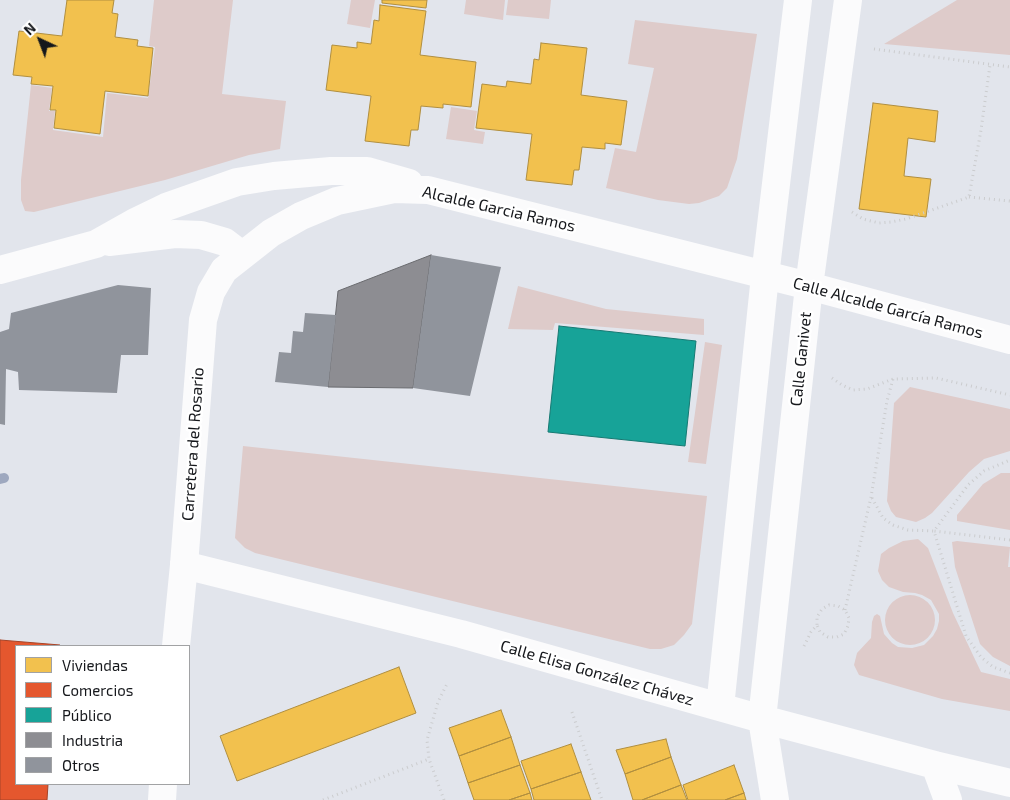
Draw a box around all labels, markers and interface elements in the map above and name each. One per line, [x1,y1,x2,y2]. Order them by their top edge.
north arrow [15,15,65,65]
text: N [20,19,39,38]
street label: Alcalde Garcia Ramos [421,182,577,236]
street label: Calle Alcalde García Ramos [791,273,985,343]
street label: Calle Ganivet [787,311,815,407]
street label: Carretera del Rosario [178,367,208,521]
street label: Calle Elisa González Chávez [498,636,696,710]
legend [15,645,190,785]
text: Viviendas [62,656,128,674]
text: Comercios [62,681,133,699]
text: Público [62,706,112,724]
text: Industria [62,731,123,749]
text: Otros [62,756,100,774]

